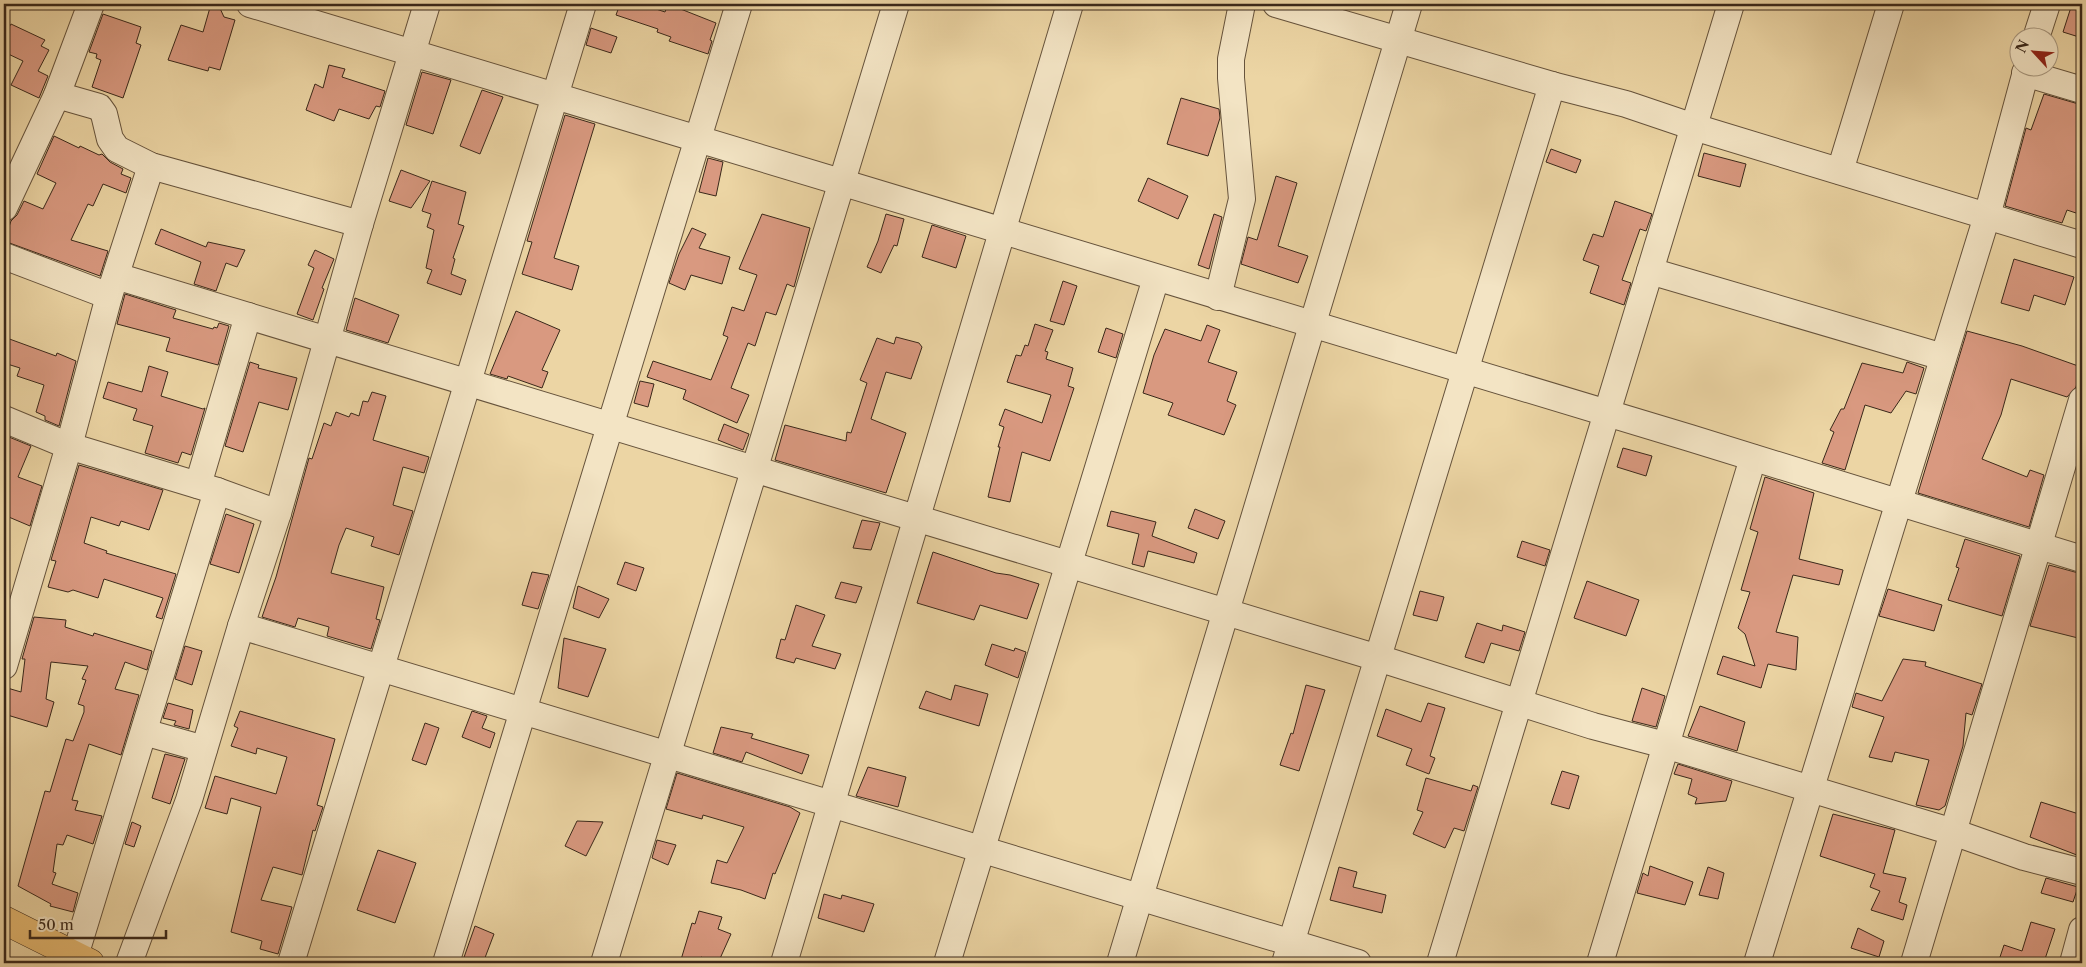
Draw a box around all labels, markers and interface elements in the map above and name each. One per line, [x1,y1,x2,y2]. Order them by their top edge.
north arrow [2008,28,2058,78]
text: N [2012,37,2033,56]
scale bar [30,907,166,939]
text: 50 m [38,915,74,934]

